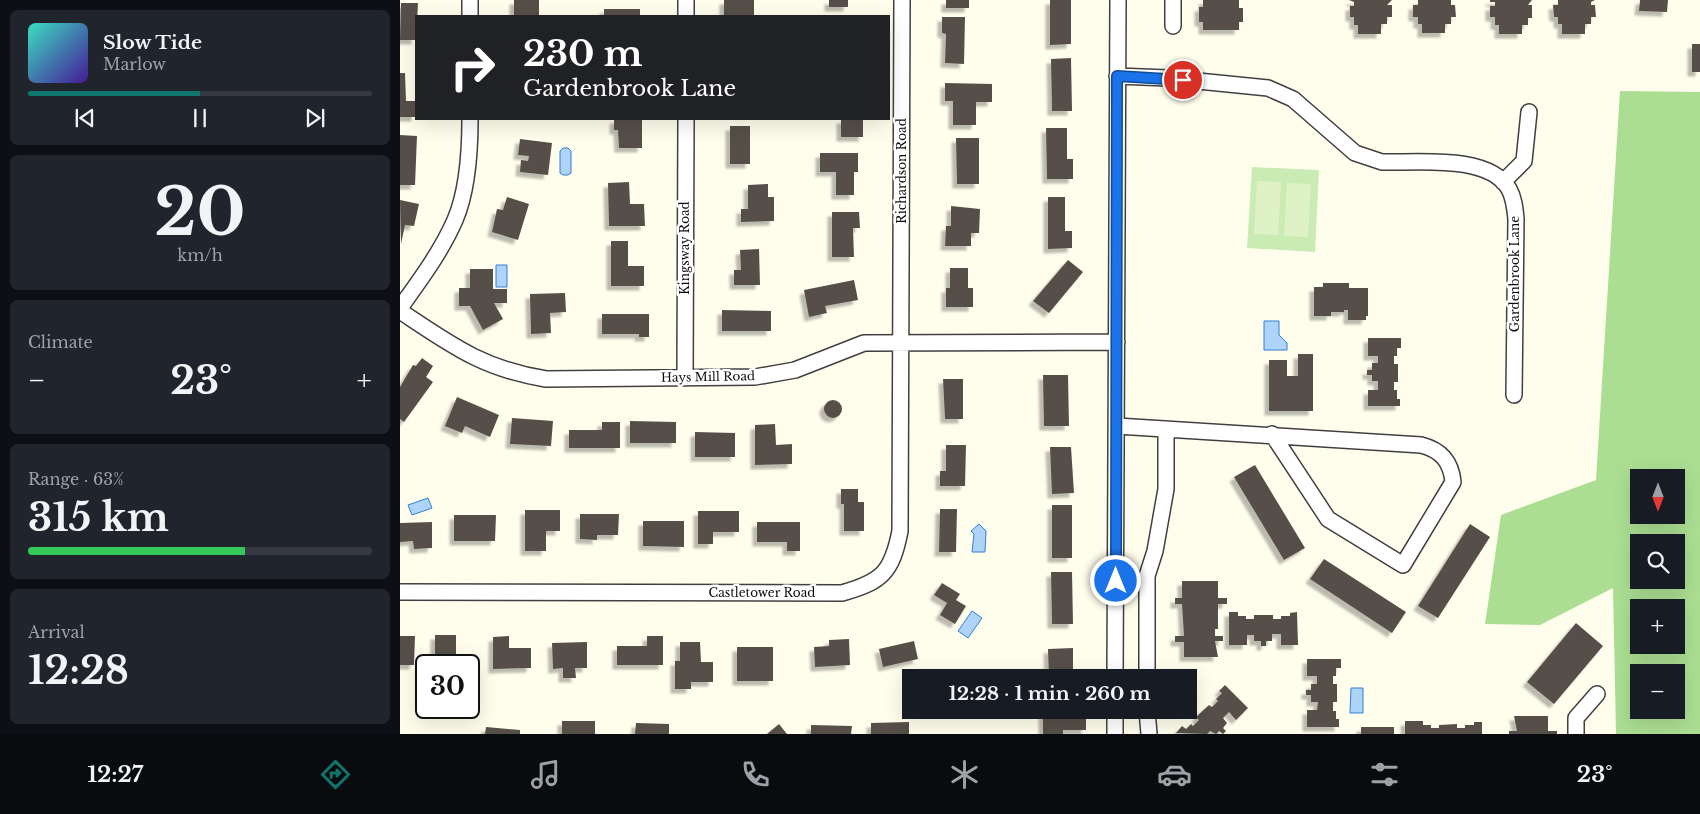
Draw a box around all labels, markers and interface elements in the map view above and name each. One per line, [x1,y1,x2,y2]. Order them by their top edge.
text: Slow Tide [103,31,202,54]
text: 230 m [523,32,643,75]
icon: right [440,35,505,100]
text: Marlow [103,54,166,74]
pin [1162,59,1204,101]
icon: arrive [1169,66,1197,94]
text: Gardenbrook Lane [523,75,736,102]
icon: previous [71,104,99,132]
icon: pause [186,104,214,132]
icon: next [301,104,329,132]
street label: Richardson Road [894,118,909,224]
text: 20 [154,172,246,253]
street label: Kingsway Road [677,201,692,295]
street label: Gardenbrook Lane [1507,216,1522,332]
text: km/h [177,245,223,265]
text: Climate [28,332,93,352]
text: 23° [170,357,232,404]
text: − [28,363,46,398]
text: + [357,363,372,398]
street label: Hays Mill Road [661,368,755,385]
text: Range · 63% [28,469,124,489]
north arrow [1630,469,1685,524]
map controls [1630,469,1685,719]
text: 315 km [28,494,169,541]
button: search [1630,534,1685,589]
position arrow [1089,554,1141,606]
street label: Castletower Road [709,585,815,600]
button: + [1630,599,1685,654]
text: Arrival [28,622,85,642]
text: 12:28 [28,647,129,694]
speed limit sign: 30 [415,654,480,719]
button: − [1630,664,1685,719]
text: 12:28 · 1 min · 260 m [949,682,1151,705]
icon: directions [318,757,353,792]
icon: music [528,757,563,792]
icon: phone [738,757,773,792]
icon: climate [947,757,982,792]
icon: car [1157,757,1192,792]
icon: filters [1367,757,1402,792]
text: 12:27 [87,761,143,788]
text: 23° [1577,761,1613,788]

